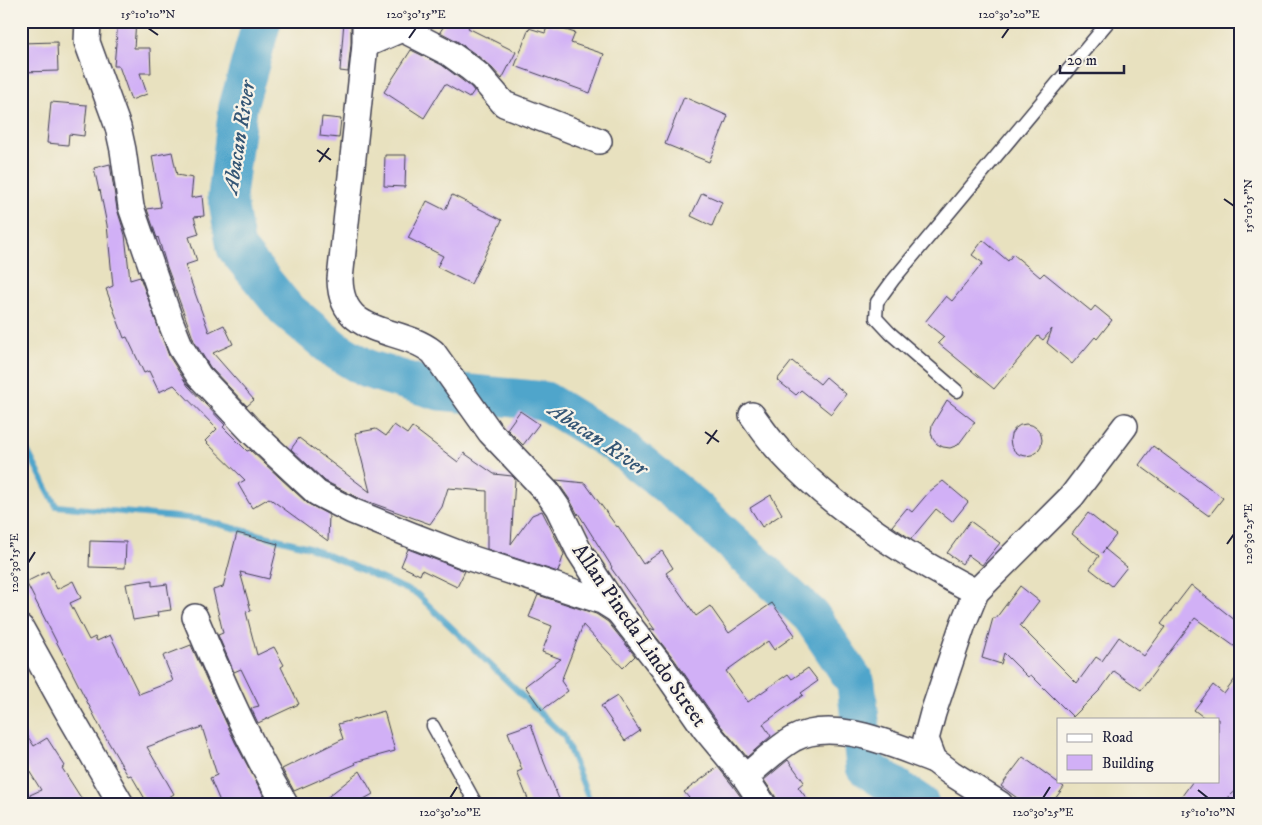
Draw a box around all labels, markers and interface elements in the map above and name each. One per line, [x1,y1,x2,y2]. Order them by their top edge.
text: 15°10'10"N [121,7,175,22]
text: 120°30'15"E [386,7,446,22]
text: 120°30'20"E [978,7,1040,22]
scale bar [1060,42,1123,74]
text: 20 m [1067,51,1097,70]
water label: Abacan River [217,77,262,198]
text: 15°10'15"N [1241,179,1256,233]
water label: Abacan River [541,395,654,483]
text: 120°30'25"E [1241,503,1256,564]
text: 120°30'15"E [7,533,22,593]
street label: Allan Pineda Lindo Street [566,539,712,732]
legend [1057,718,1220,782]
text: Road [1102,728,1134,747]
text: Building [1102,754,1154,773]
text: 120°30'20"E [419,805,481,820]
text: 120°30'25"E [1013,805,1074,820]
text: 15°10'10"N [1181,805,1235,820]

